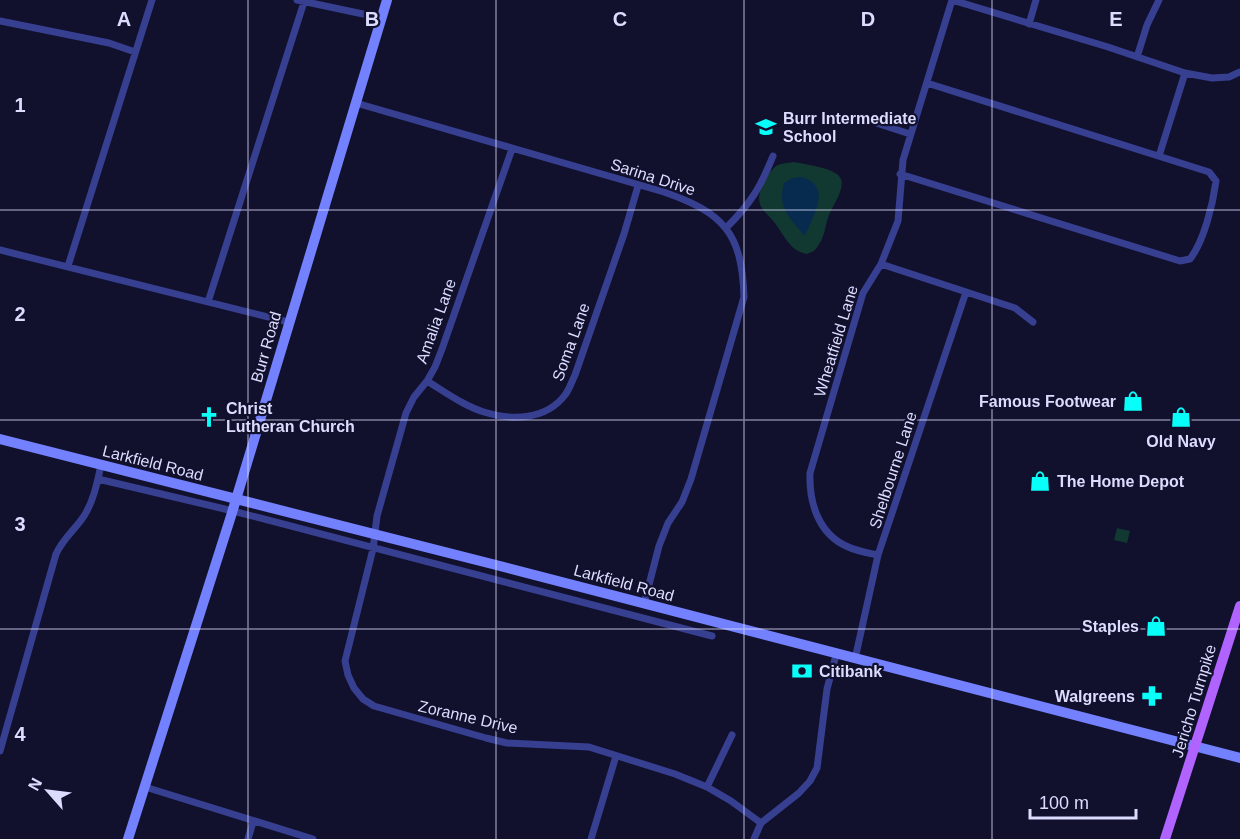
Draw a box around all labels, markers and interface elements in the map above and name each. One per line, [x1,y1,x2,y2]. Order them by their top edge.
text: A [117,8,131,30]
text: B [365,8,379,30]
text: C [613,8,627,30]
text: D [861,8,875,30]
text: E [1109,8,1123,30]
text: 1 [14,94,26,116]
place label: Burr Intermediate School [783,110,916,145]
school or university icon: Burr Intermediate School [754,115,778,139]
street label: Sarina Drive [609,155,698,199]
street label: Amalia Lane [413,276,459,366]
street label: Wheatfield Lane [811,283,861,399]
street label: Soma Lane [549,301,593,383]
text: 2 [14,303,26,325]
street label: Burr Road [248,310,284,384]
shop icon: Famous Footwear [1121,389,1145,413]
place label: Famous Footwear [979,393,1116,410]
place label: Christ Lutheran Church [226,400,355,435]
church icon: Christ Lutheran Church [197,405,221,429]
shop icon: Old Navy [1169,405,1193,429]
street label: Shelbourne Lane [866,409,920,531]
place label: Old Navy [1146,433,1216,450]
street label: Larkfield Road [101,442,205,484]
shop icon: The Home Depot [1028,469,1052,493]
place label: The Home Depot [1057,473,1185,490]
text: 3 [14,513,26,535]
street label: Larkfield Road [572,561,676,605]
shop icon: Staples [1144,614,1168,638]
place label: Staples [1082,618,1139,635]
street label: Jericho Turnpike [1169,642,1219,760]
bank icon: Citibank [790,659,814,683]
place label: Citibank [819,663,882,680]
pharmacy icon: Walgreens [1140,684,1164,708]
place label: Walgreens [1055,688,1135,705]
street label: Zoranne Drive [417,697,519,737]
text: 4 [14,723,26,745]
north arrow [18,761,78,821]
text: N [25,775,45,793]
scale bar [1030,782,1136,820]
text: 100 m [1039,793,1089,813]

